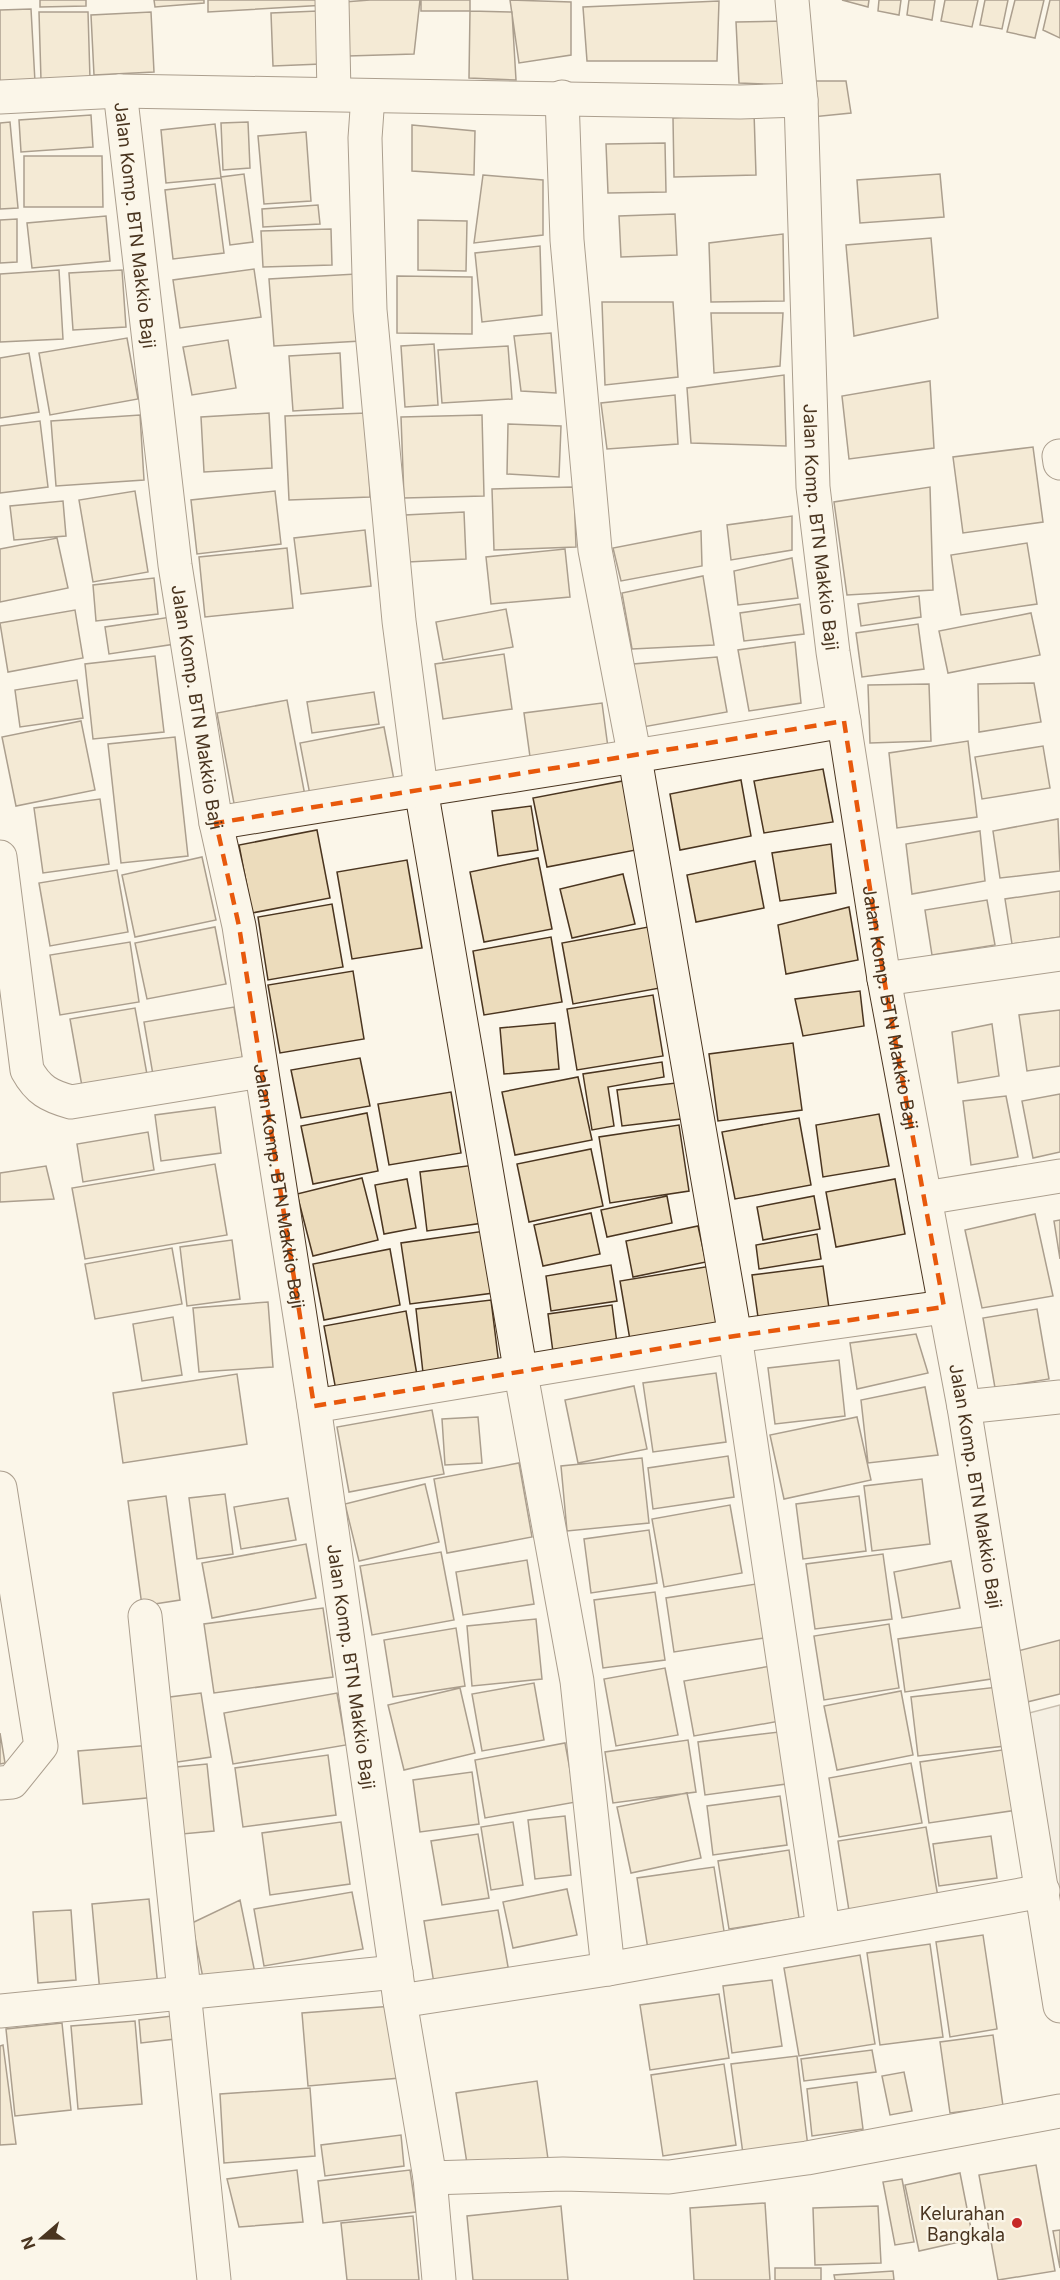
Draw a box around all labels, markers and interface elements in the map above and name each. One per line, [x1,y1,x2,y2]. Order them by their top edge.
street label: Jalan Komp. BTN Makkio Baji [111,101,160,349]
street label: Jalan Komp. BTN Makkio Baji [800,403,843,651]
street label: Jalan Komp. BTN Makkio Baji [168,583,228,832]
street label: Jalan Komp. BTN Makkio Baji [859,884,922,1131]
street label: Jalan Komp. BTN Makkio Baji [250,1062,309,1310]
street label: Jalan Komp. BTN Makkio Baji [946,1362,1007,1610]
street label: Jalan Komp. BTN Makkio Baji [324,1542,380,1791]
place label: Kelurahan Bangkala [920,2203,1005,2245]
north arrow [12,2208,72,2268]
marker: Kelurahan Bangkala [1010,2216,1024,2230]
text: N [16,2234,39,2252]

